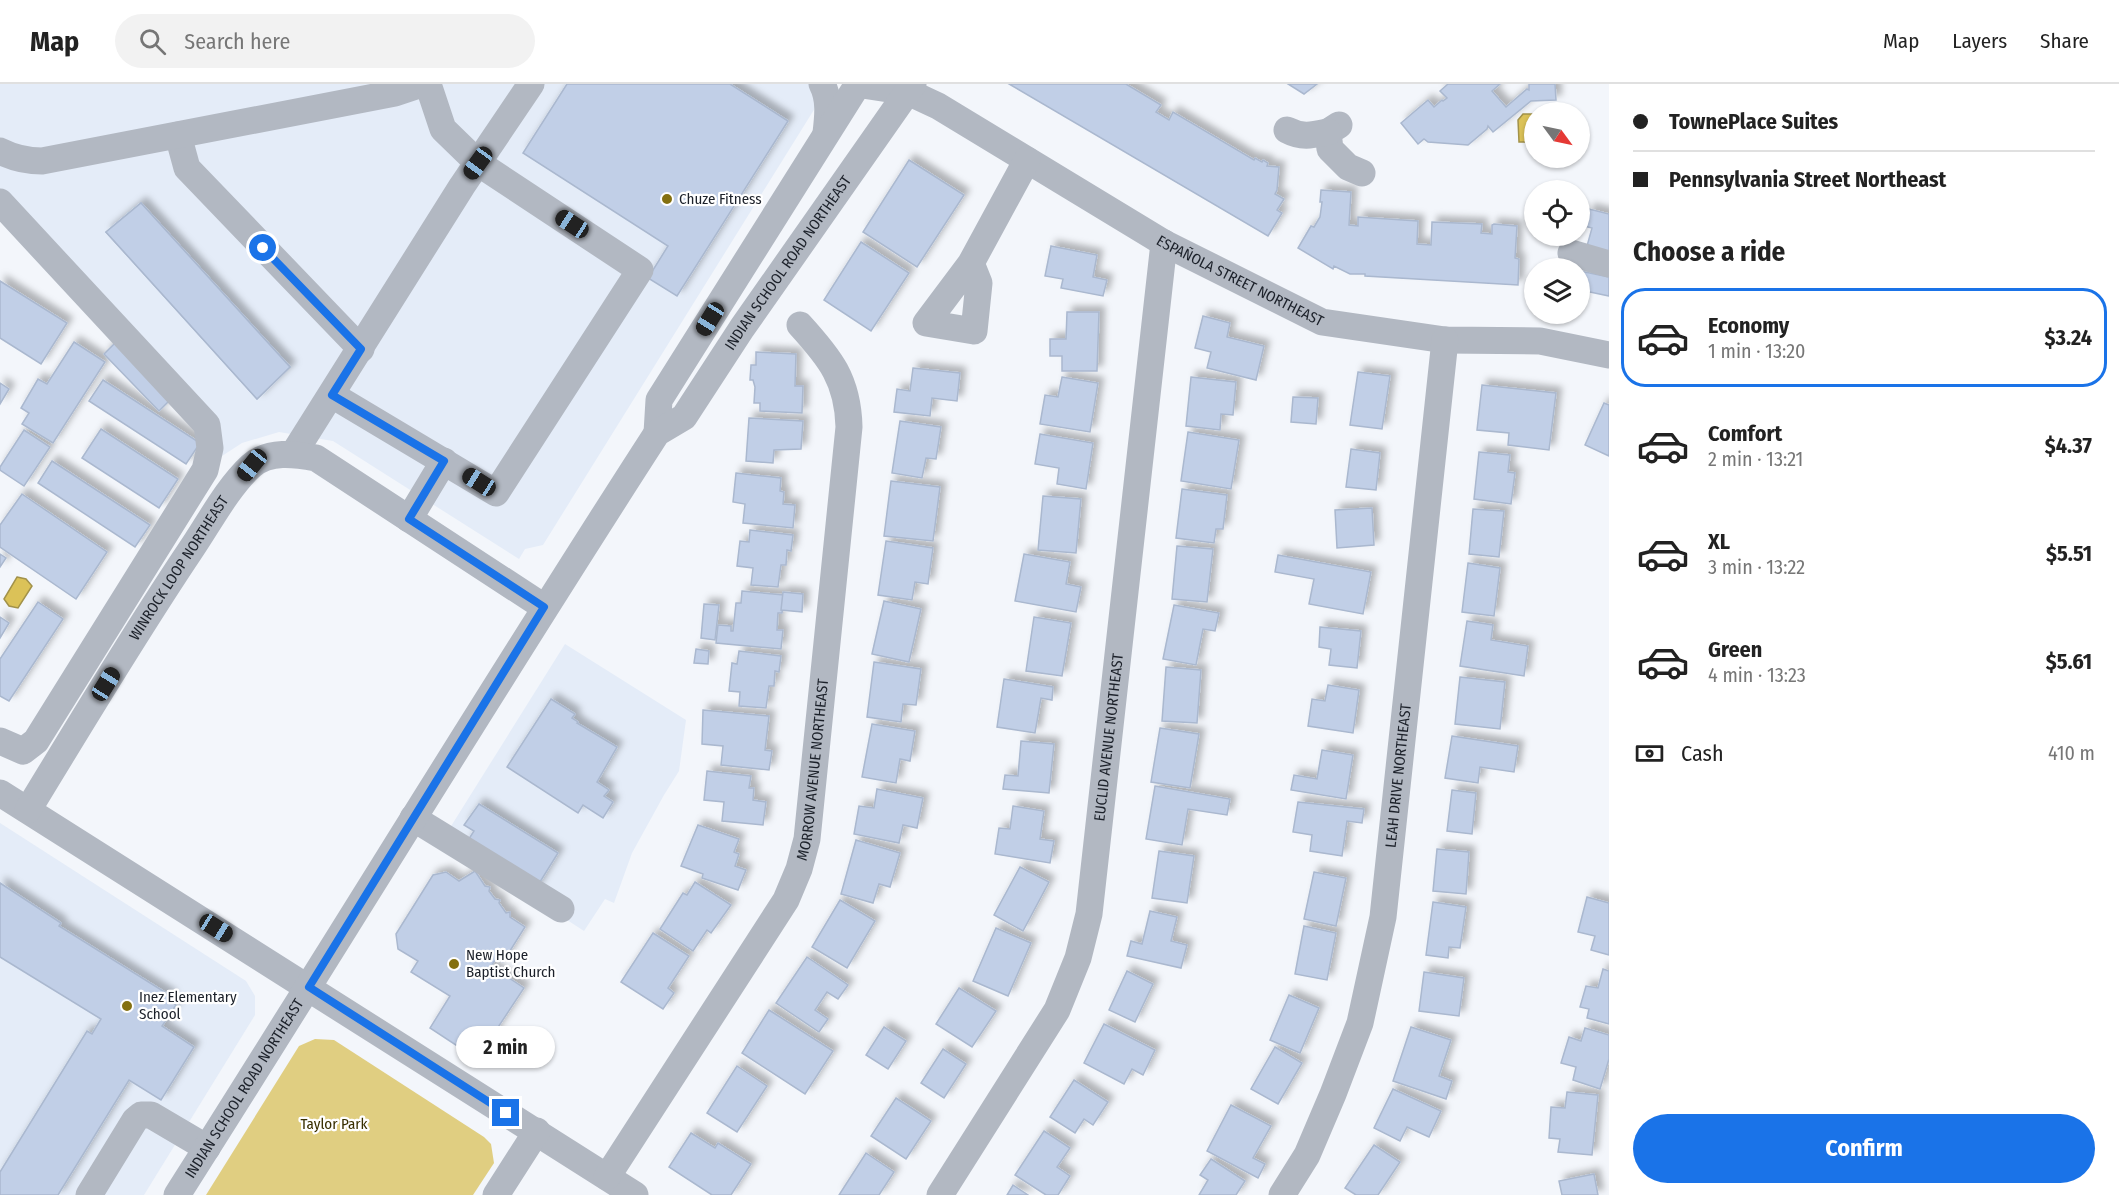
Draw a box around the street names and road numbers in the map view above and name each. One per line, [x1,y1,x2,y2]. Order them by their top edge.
street label: INDIAN SCHOOL ROAD NORTHEAST [721,172,855,353]
street label: ESPAÑOLA STREET NORTHEAST [1153,232,1326,330]
street label: WINROCK LOOP NORTHEAST [125,492,232,644]
street label: EUCLID AVENUE NORTHEAST [1090,653,1127,822]
street label: MORROW AVENUE NORTHEAST [793,678,832,862]
street label: LEAH DRIVE NORTHEAST [1381,703,1415,849]
street label: INDIAN SCHOOL ROAD NORTHEAST [181,995,307,1181]

